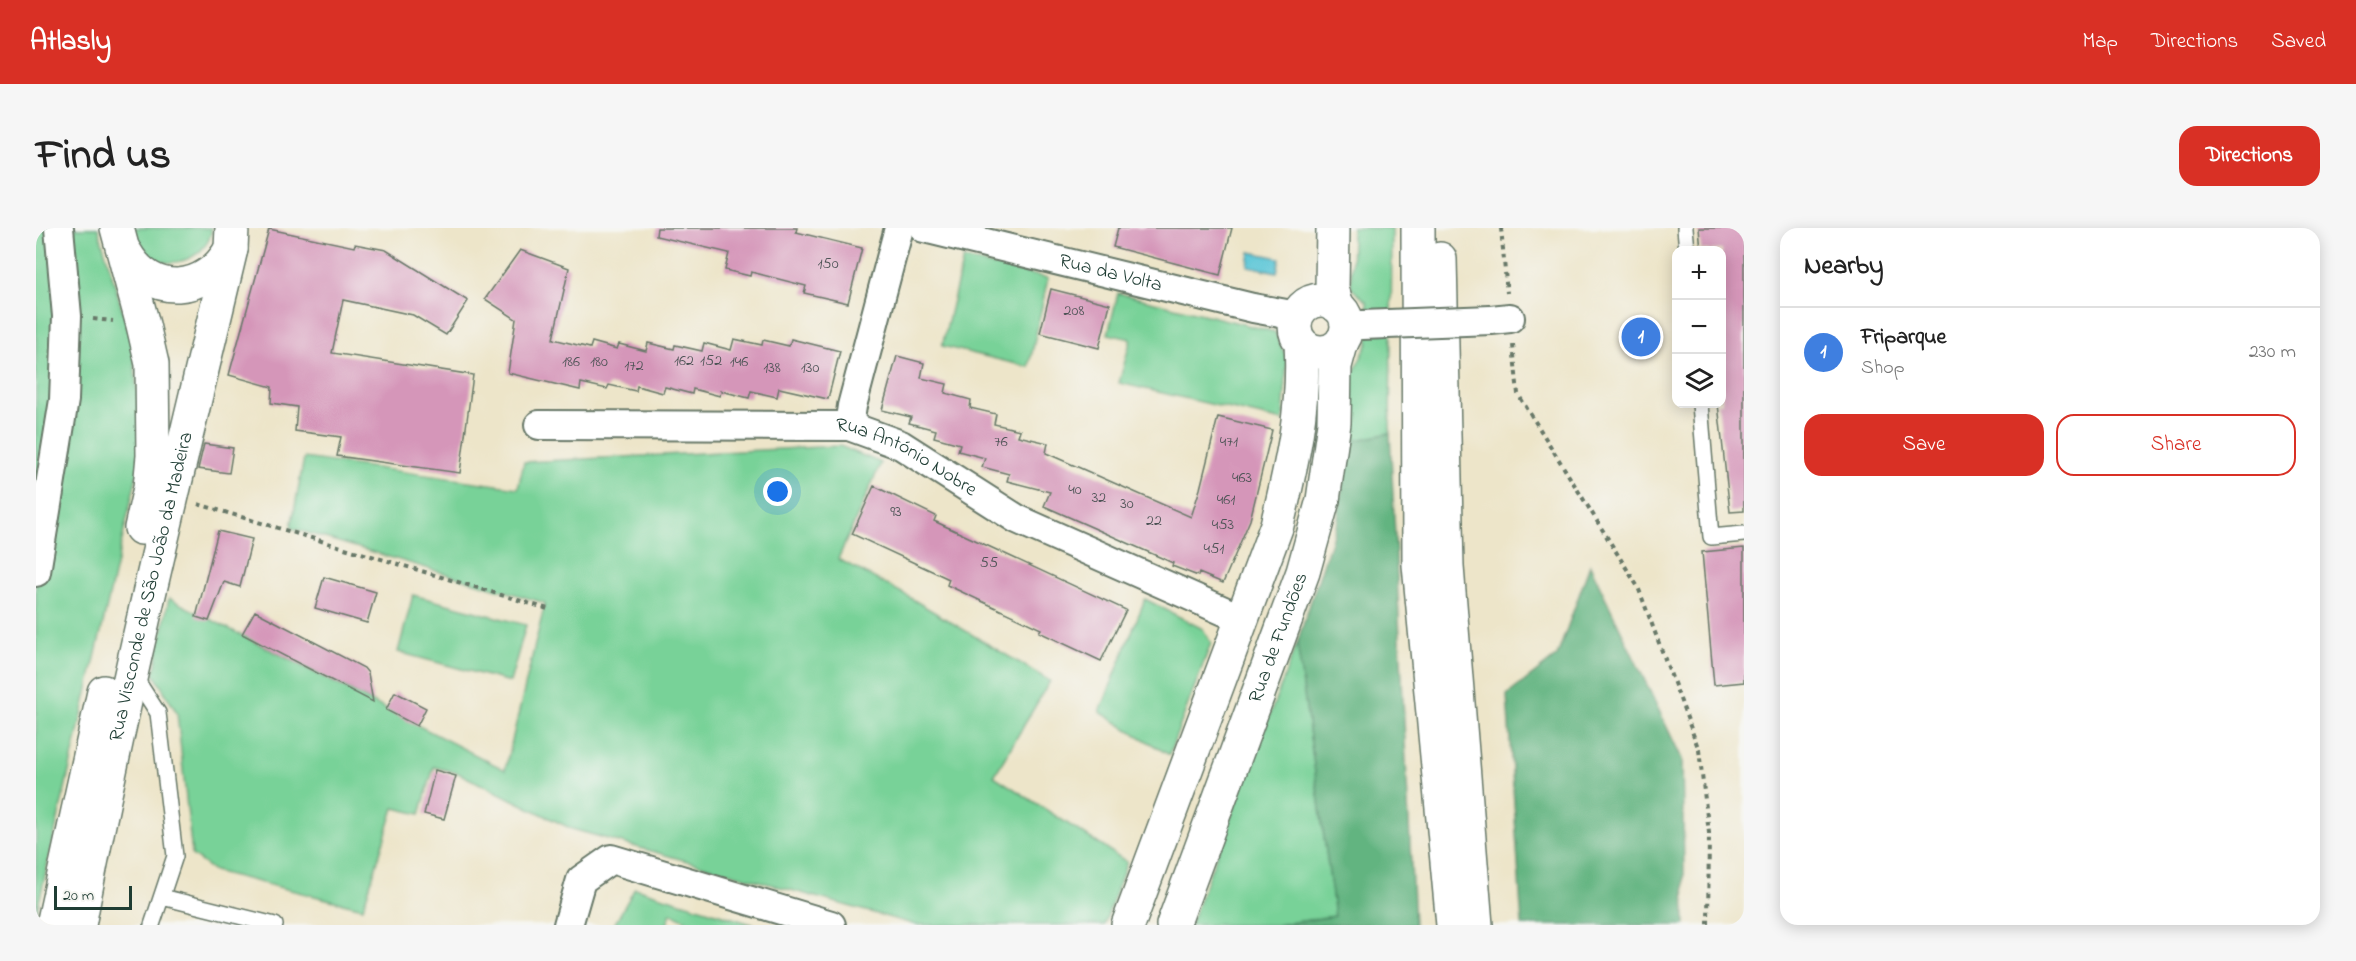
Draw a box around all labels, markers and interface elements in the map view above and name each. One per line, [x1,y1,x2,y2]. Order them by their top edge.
text: Atlasly [30,22,111,63]
text: Map [2082,27,2118,57]
text: Directions [2151,27,2238,57]
text: Saved [2271,27,2326,57]
text: Find us [36,126,171,187]
button: Directions [2179,126,2320,186]
map controls [1672,246,1726,408]
button: + [1672,246,1726,300]
street label: Rua da Volta [1056,247,1165,300]
text: Nearby [1804,248,1883,286]
house number: 150 [817,252,839,276]
house number: 208 [1064,299,1084,323]
button: − [1672,300,1726,354]
pin: 1 [1622,314,1660,360]
text: Friparque [1861,322,1946,354]
text: 1 [1820,338,1827,367]
text: 230 m [2249,338,2296,367]
house number: 162 [674,349,694,373]
house number: 152 [700,349,722,373]
house number: 186 [562,350,580,374]
house number: 180 [590,350,608,374]
house number: 146 [730,350,748,374]
house number: 172 [624,354,644,378]
button: layers [1672,354,1726,408]
text: Shop [1861,354,1905,383]
house number: 138 [763,356,781,380]
house number: 130 [801,356,819,380]
street label: Rua António Nobre [836,411,983,504]
button: Save [1804,414,2044,476]
button: Share [2056,414,2296,476]
street label: Rua Visconde de São João da Madeira [102,429,201,744]
house number: 76 [994,430,1008,454]
house number: 471 [1220,430,1238,454]
house number: 463 [1232,466,1252,490]
your location [763,477,792,506]
house number: 40 [1068,478,1082,502]
house number: 32 [1092,486,1106,510]
house number: 461 [1217,488,1235,512]
house number: 30 [1120,492,1134,516]
house number: 93 [890,500,902,524]
house number: 22 [1146,509,1162,533]
house number: 453 [1212,513,1234,537]
house number: 451 [1204,537,1224,561]
house number: 55 [980,551,998,575]
street label: Rua de Fundões [1241,569,1316,707]
scale bar [54,883,132,910]
text: 20 m [63,884,94,908]

